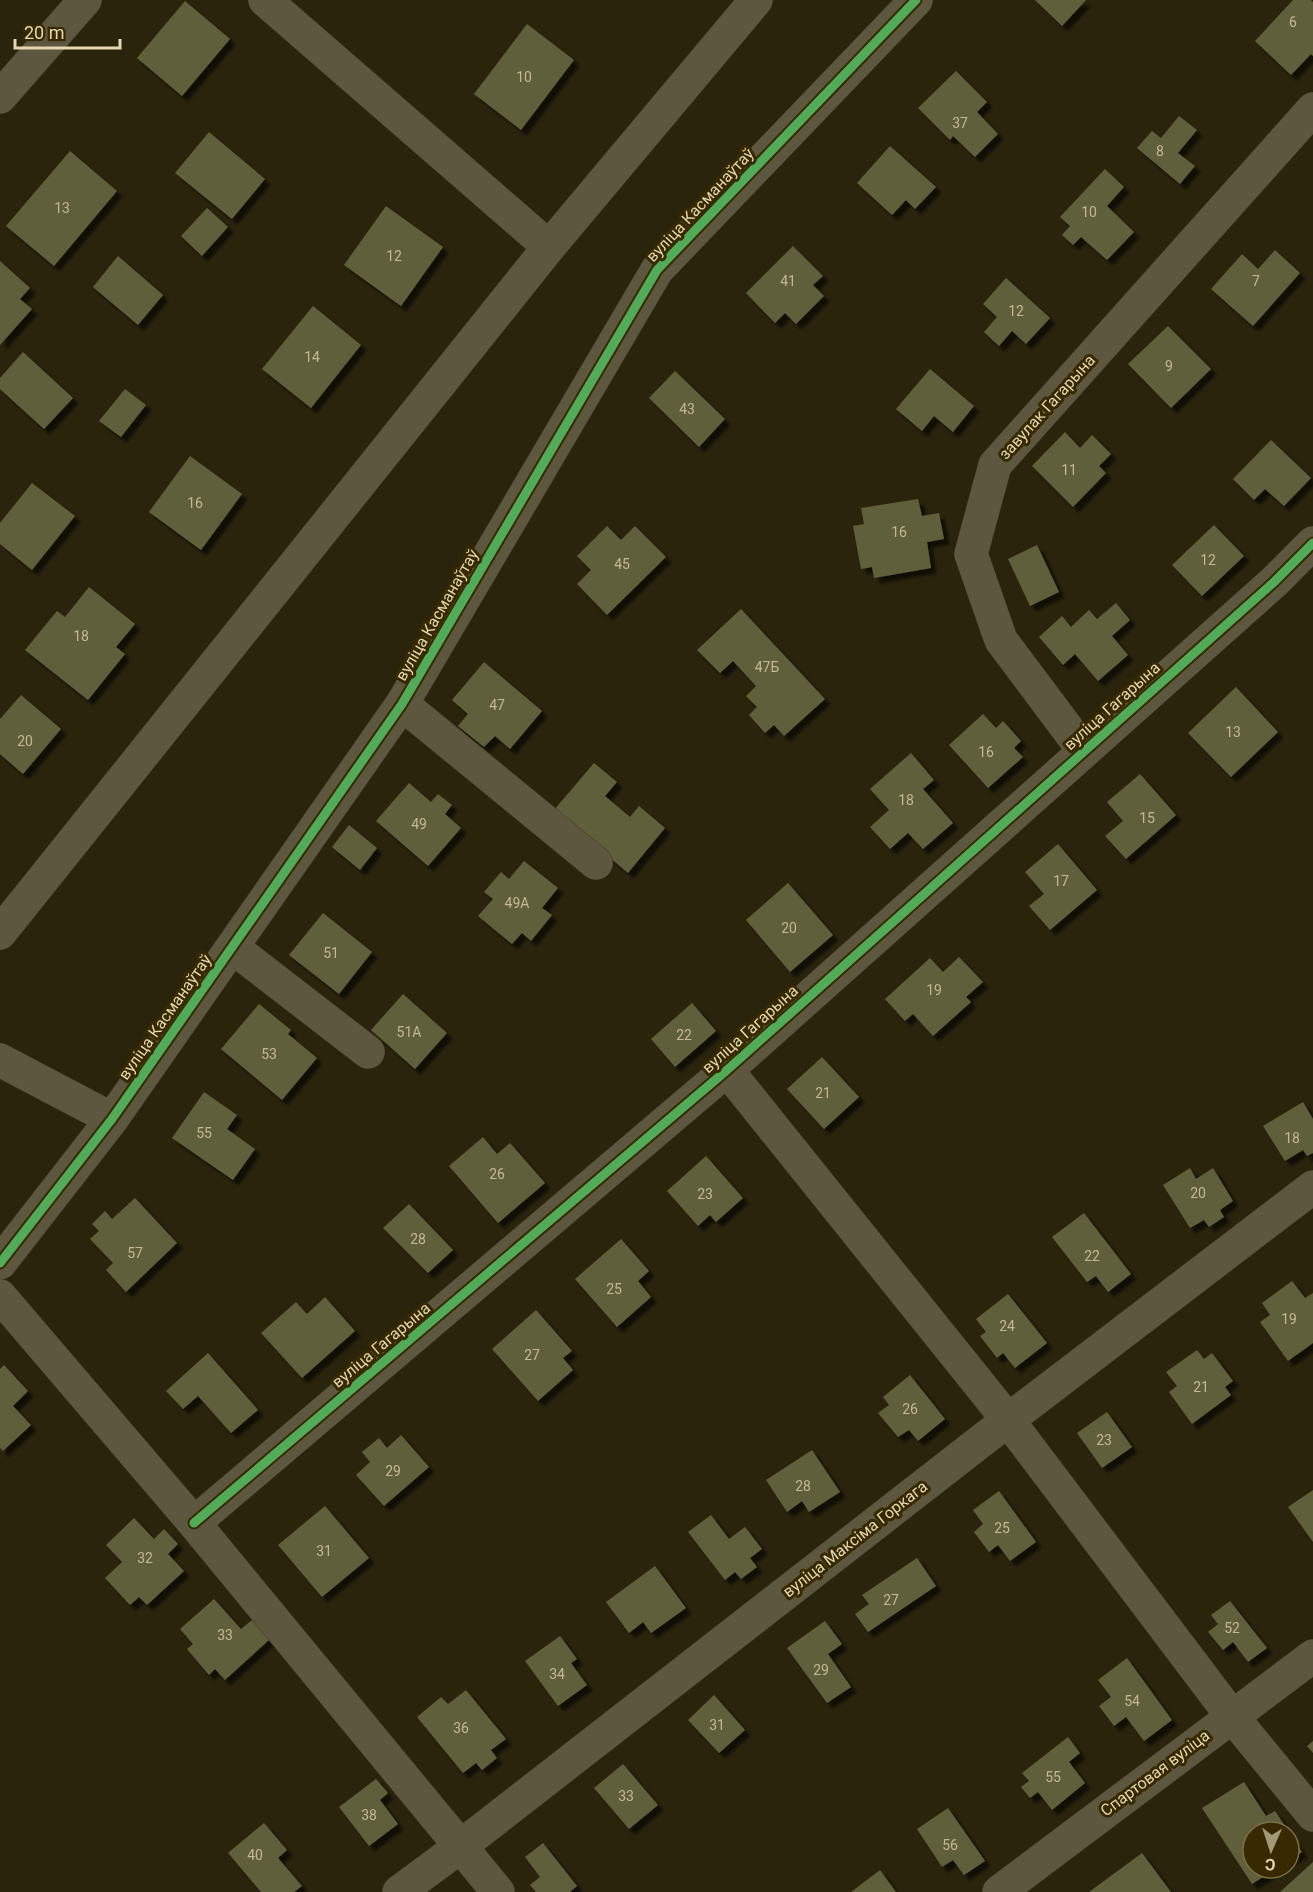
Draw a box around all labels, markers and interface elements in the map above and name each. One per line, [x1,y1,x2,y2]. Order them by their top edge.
scale bar [15,12,120,50]
house number: 6 [1289,14,1297,30]
text: 20 m [24,22,64,43]
house number: 10 [516,69,532,85]
house number: 37 [952,115,968,131]
house number: 8 [1156,143,1164,159]
street label: вуліца Касманаўтаў [642,144,758,266]
house number: 13 [54,200,70,216]
house number: 10 [1081,204,1097,220]
house number: 12 [386,248,402,264]
house number: 41 [780,273,796,289]
house number: 7 [1252,273,1260,289]
house number: 12 [1008,303,1024,319]
house number: 14 [304,349,320,365]
street label: завулак Гагарына [995,351,1099,463]
house number: 9 [1165,358,1173,374]
house number: 43 [679,401,695,417]
house number: 11 [1061,462,1077,478]
house number: 16 [187,495,203,511]
house number: 16 [891,524,907,540]
street label: вуліца Касманаўтаў [392,546,483,684]
house number: 12 [1200,552,1216,568]
house number: 45 [614,556,630,572]
house number: 18 [73,628,89,644]
street label: вуліца Гагарына [1060,658,1164,754]
house number: 47Б [755,659,779,675]
house number: 47 [489,697,505,713]
house number: 13 [1225,724,1241,740]
house number: 20 [17,733,33,749]
house number: 16 [978,744,994,760]
house number: 18 [898,792,914,808]
house number: 15 [1139,810,1155,826]
house number: 49 [411,816,427,832]
house number: 17 [1053,873,1069,889]
house number: 49А [505,895,529,911]
house number: 20 [781,920,797,936]
house number: 51 [323,945,339,961]
street label: вуліца Касманаўтаў [115,950,216,1083]
street label: вуліца Гагарына [698,981,802,1077]
house number: 19 [926,982,942,998]
house number: 51А [397,1024,421,1040]
house number: 22 [676,1027,692,1043]
house number: 53 [261,1046,277,1062]
house number: 21 [815,1085,831,1101]
house number: 55 [196,1125,212,1141]
house number: 18 [1284,1130,1300,1146]
house number: 26 [489,1166,505,1182]
house number: 20 [1190,1185,1206,1201]
house number: 23 [697,1186,713,1202]
house number: 28 [410,1231,426,1247]
house number: 57 [127,1245,143,1261]
house number: 22 [1084,1248,1100,1264]
house number: 25 [606,1281,622,1297]
street label: вуліца Гагарына [328,1298,434,1392]
house number: 19 [1281,1311,1297,1327]
house number: 24 [999,1318,1015,1334]
house number: 27 [524,1347,540,1363]
house number: 21 [1193,1379,1209,1395]
house number: 26 [902,1401,918,1417]
house number: 23 [1096,1432,1112,1448]
house number: 29 [385,1463,401,1479]
street label: вуліца Максіма Горкага [779,1477,931,1601]
house number: 28 [795,1478,811,1494]
house number: 25 [994,1520,1010,1536]
house number: 31 [316,1543,332,1559]
house number: 32 [137,1550,153,1566]
house number: 27 [883,1592,899,1608]
house number: 52 [1224,1620,1240,1636]
house number: 33 [217,1627,233,1643]
house number: 29 [813,1662,829,1678]
house number: 34 [549,1666,565,1682]
house number: 54 [1124,1693,1140,1709]
house number: 31 [709,1717,725,1733]
house number: 36 [453,1720,469,1736]
street label: Спартовая вуліца [1097,1726,1213,1820]
house number: 55 [1045,1769,1061,1785]
house number: 33 [618,1788,634,1804]
house number: 38 [361,1807,377,1823]
north arrow [1241,1820,1301,1880]
house number: 56 [942,1837,958,1853]
house number: 40 [247,1847,263,1863]
text: С [1265,1855,1276,1874]

